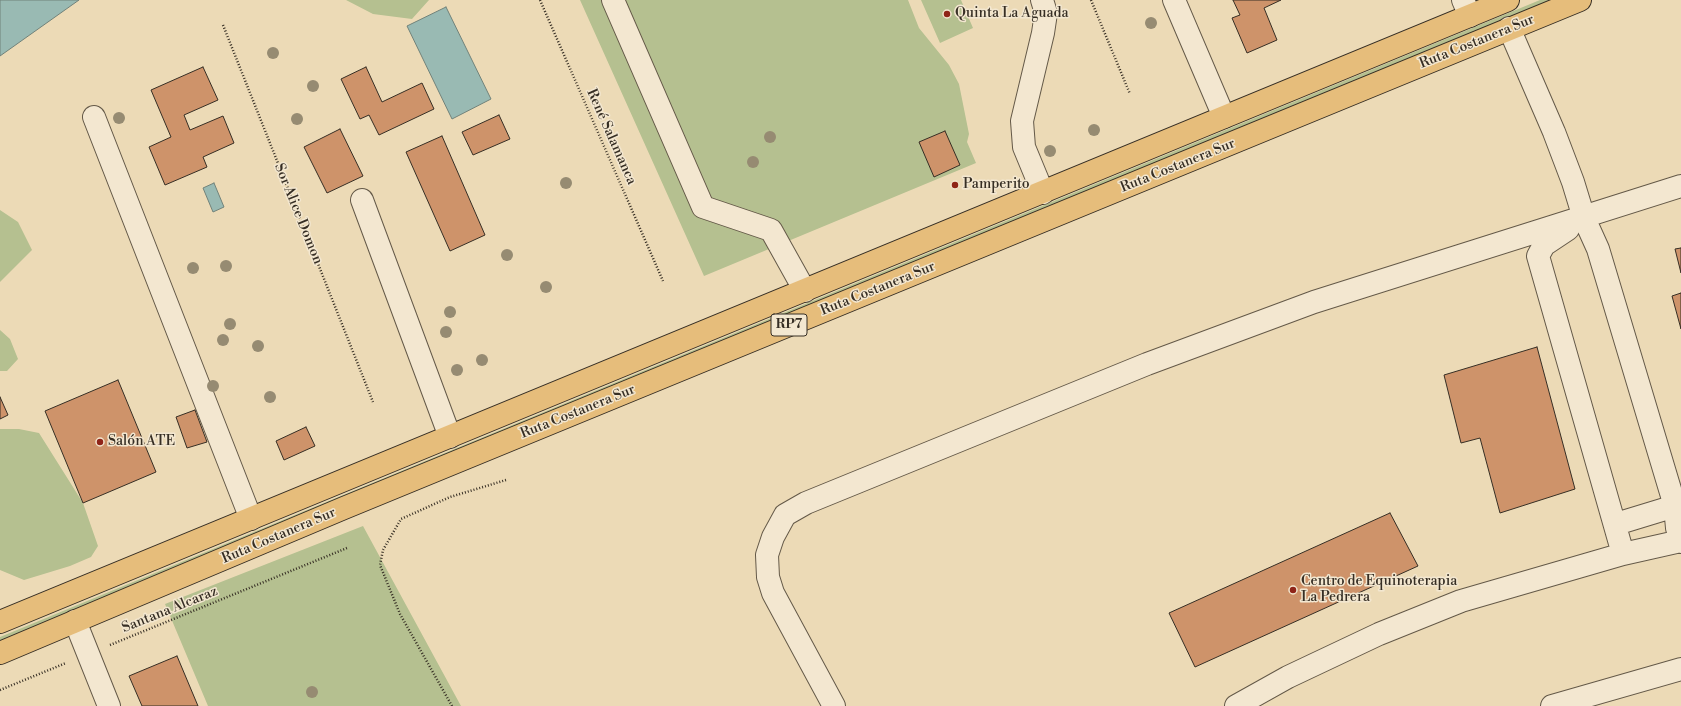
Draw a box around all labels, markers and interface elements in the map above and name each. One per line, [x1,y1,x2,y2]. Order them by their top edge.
place label: Quinta La Aguada [955,6,1069,22]
marker: Quinta La Aguada [942,9,952,19]
street label: Ruta Costanera Sur [1417,11,1537,73]
street label: René Salamanca [582,86,640,188]
street label: Ruta Costanera Sur [1118,135,1238,197]
street label: Sor Alice Domon [270,161,326,267]
place label: Pamperito [963,177,1030,193]
marker: Pamperito [950,180,960,190]
street label: Ruta Costanera Sur [818,258,938,320]
road number: RP7 [771,314,807,336]
street label: Ruta Costanera Sur [518,381,638,443]
place label: Salón ATE [108,434,175,450]
marker: Salón ATE [95,437,105,447]
street label: Ruta Costanera Sur [219,504,339,568]
place label: Centro de Equinoterapia La Pedrera [1301,574,1457,606]
street label: Santana Alcaraz [120,583,220,637]
marker: Centro de Equinoterapia La Pedrera [1288,585,1298,595]

